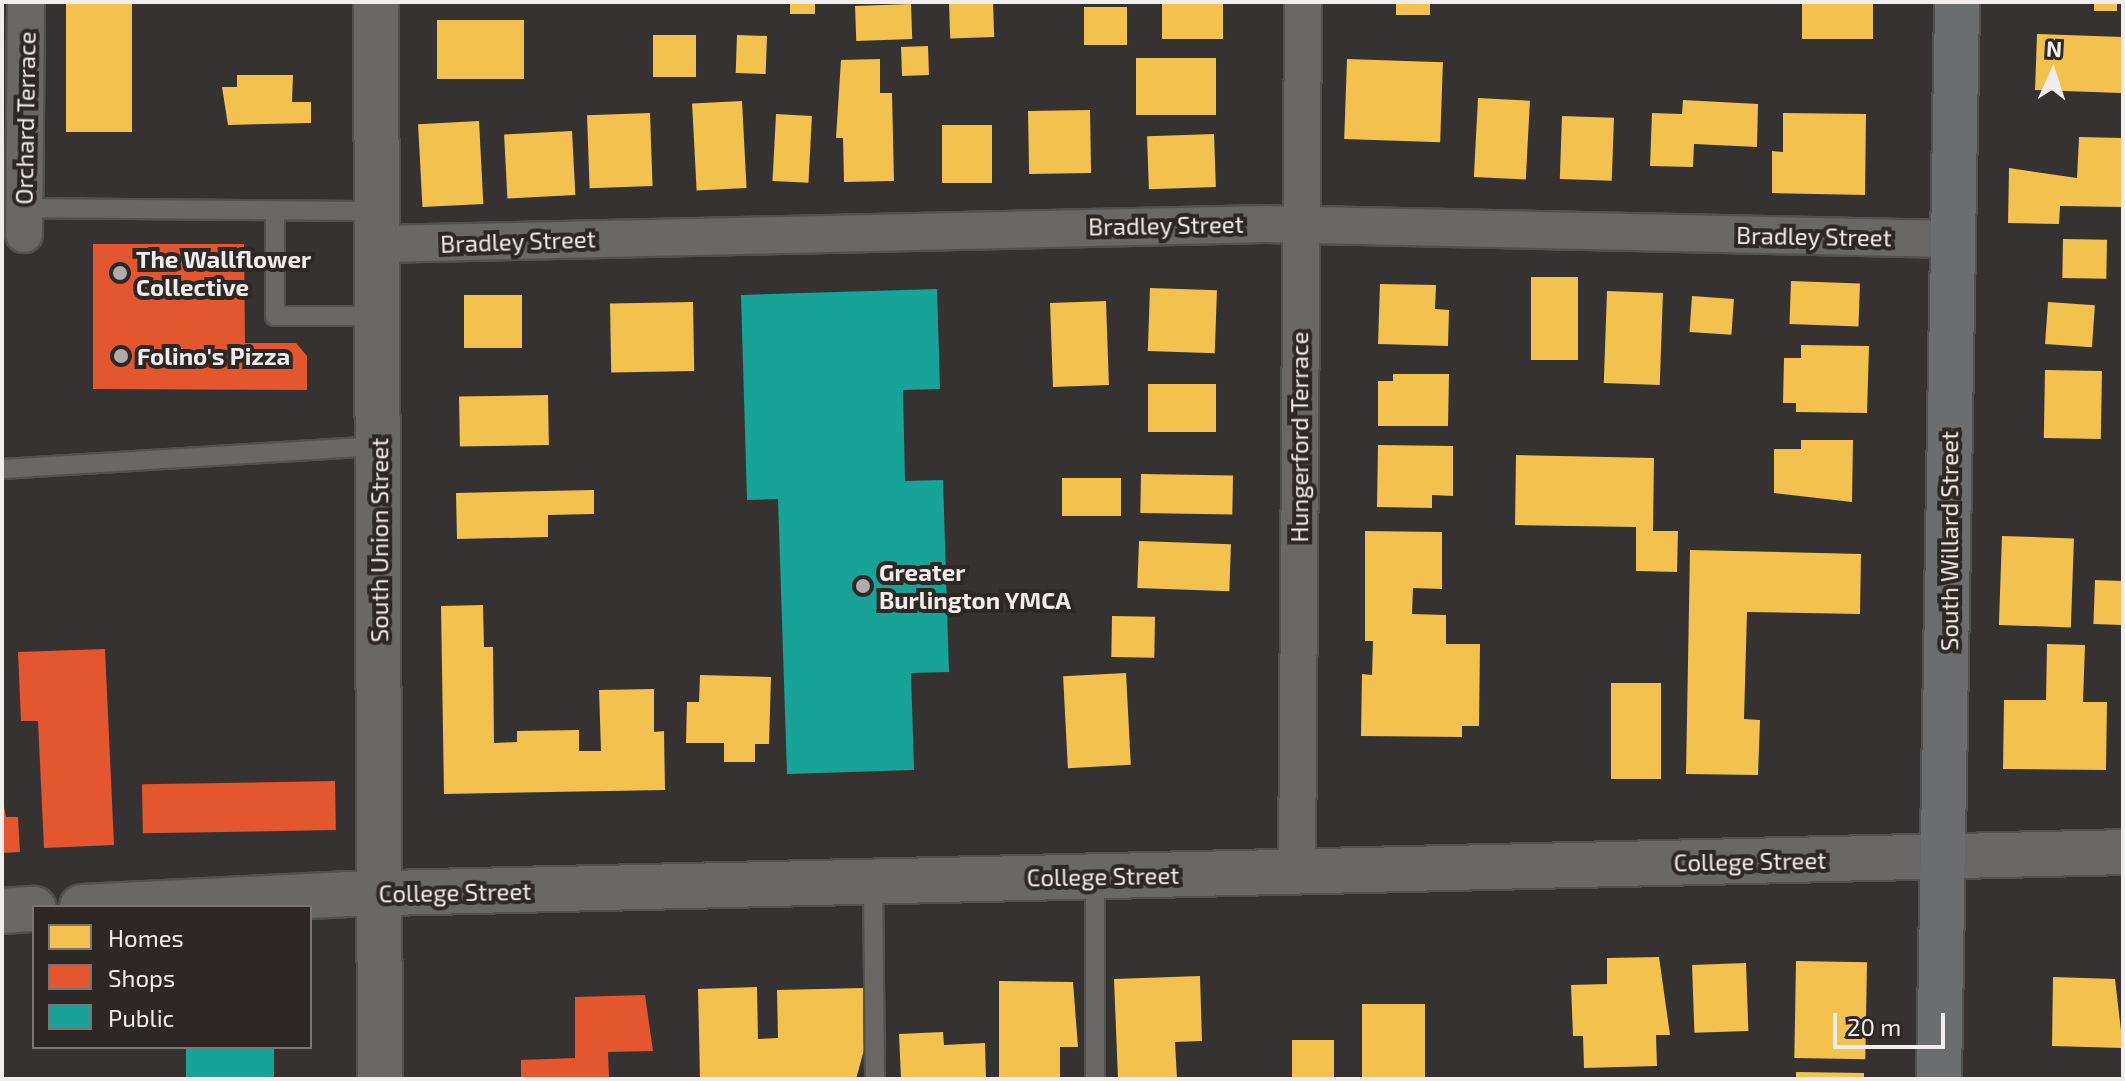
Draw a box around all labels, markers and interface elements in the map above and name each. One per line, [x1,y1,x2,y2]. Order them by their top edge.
street label: Orchard Terrace [9,31,41,205]
north arrow [2013,32,2093,112]
text: N [2046,35,2063,61]
street label: Bradley Street [1088,209,1244,241]
street label: Bradley Street [1736,220,1892,252]
street label: Bradley Street [439,224,597,258]
place label: The Wallflower Collective [136,245,311,301]
marker: The Wallflower Collective [111,264,129,282]
street label: Hungerford Terrace [1285,331,1313,543]
place label: Folino's Pizza [137,342,290,370]
marker: Folino's Pizza [112,347,130,365]
street label: South Willard Street [1935,431,1963,651]
street label: South Union Street [365,438,393,642]
place label: Greater Burlington YMCA [879,558,1072,614]
marker: Greater Burlington YMCA [854,577,872,595]
street label: College Street [1673,845,1827,877]
street label: College Street [1026,860,1180,892]
street label: College Street [378,876,532,908]
legend [32,905,312,1049]
text: Homes [108,923,184,952]
text: Shops [108,963,175,992]
scale bar [1837,997,1949,1047]
text: Public [108,1003,174,1032]
text: 20 m [1847,1012,1901,1041]

